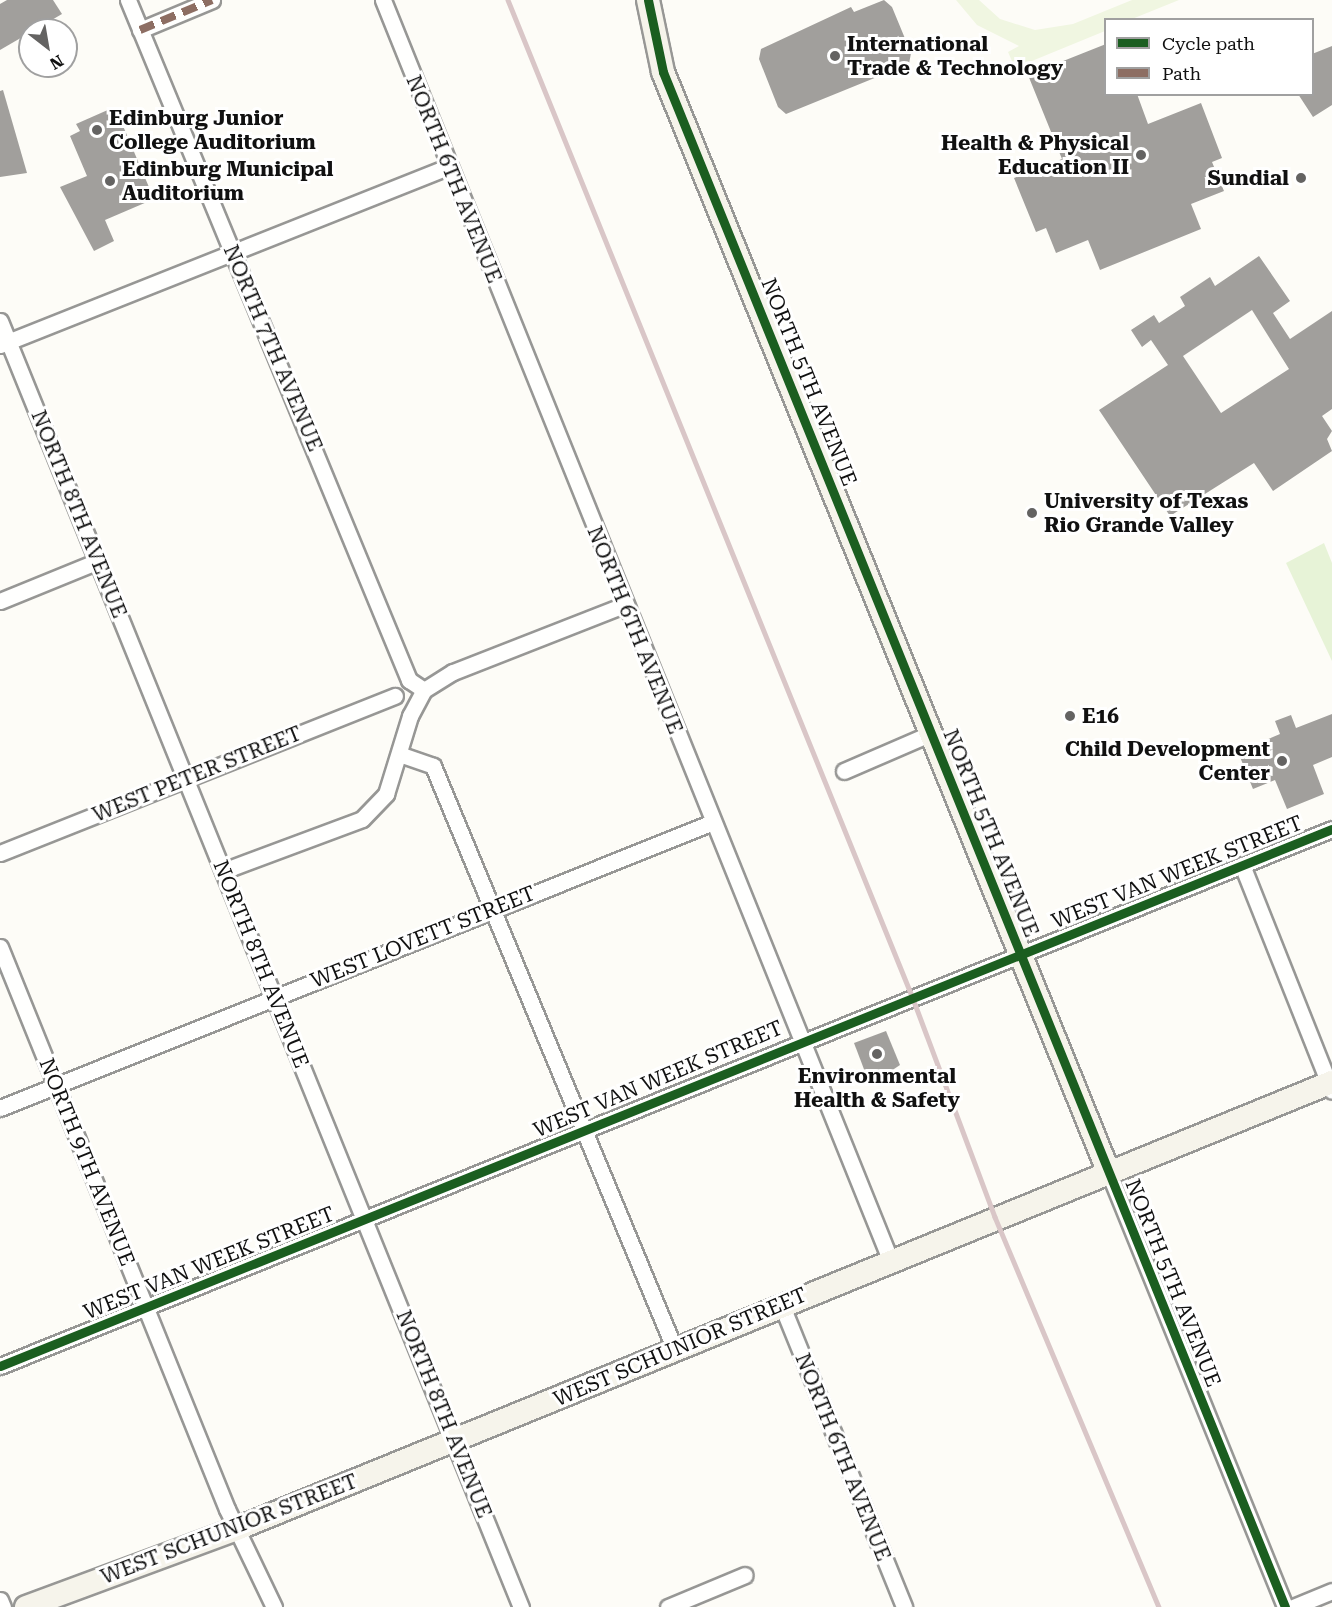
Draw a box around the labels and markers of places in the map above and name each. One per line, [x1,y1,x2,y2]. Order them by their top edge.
place label: International Trade & Technology [847,31,1063,81]
marker: International Trade & Technology [828,49,842,63]
place label: Edinburg Junior College Auditorium [109,105,316,155]
marker: Edinburg Junior College Auditorium [90,123,104,137]
place label: Health & Physical Education II [941,130,1129,180]
marker: Health & Physical Education II [1134,148,1148,162]
place label: Edinburg Municipal Auditorium [122,156,333,206]
place label: Sundial [1208,165,1289,191]
marker: Sundial [1294,171,1308,185]
marker: Edinburg Municipal Auditorium [103,174,117,188]
place label: University of Texas Rio Grande Valley [1044,488,1248,538]
marker: University of Texas Rio Grande Valley [1025,506,1039,520]
place label: E16 [1082,703,1119,729]
marker: E16 [1063,709,1077,723]
place label: Child Development Center [1065,736,1270,786]
marker: Child Development Center [1275,754,1289,768]
marker: Environmental Health & Safety [870,1047,884,1061]
place label: Environmental Health & Safety [794,1063,960,1113]

